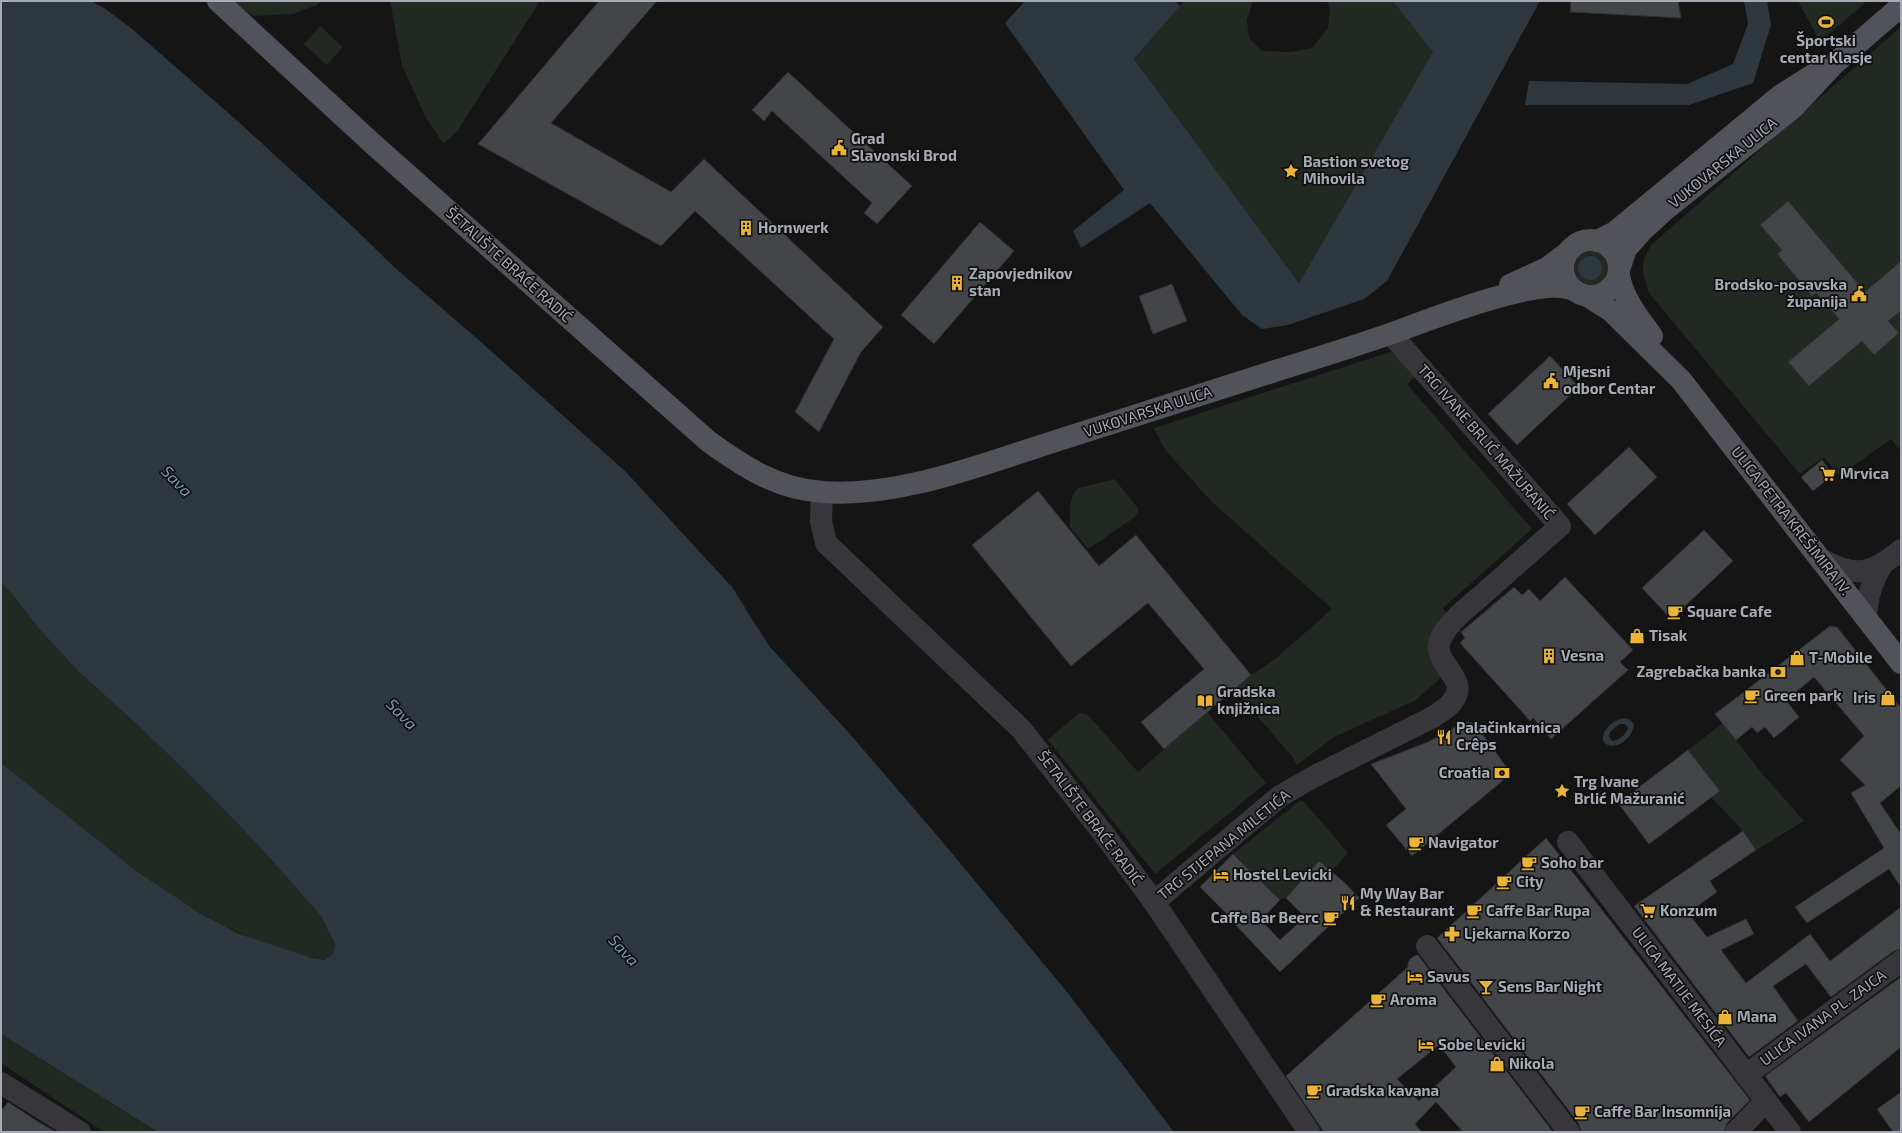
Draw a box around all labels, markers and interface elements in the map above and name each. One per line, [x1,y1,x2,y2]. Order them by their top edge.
sports icon: Športski centar Klasje [1817,13,1835,31]
place label: Športski centar Klasje [1780,31,1872,66]
street label: VUKOVARSKA ULICA [1665,113,1781,211]
place label: Grad Slavonski Brod [851,129,957,164]
public building icon: Grad Slavonski Brod [830,139,848,157]
place label: Bastion svetog Mihovila [1303,152,1409,187]
place icon: Bastion svetog Mihovila [1282,162,1300,180]
street label: ŠETALIŠTE BRAĆE RADIĆ [443,203,577,326]
place label: Hornwerk [758,218,829,236]
building icon: Hornwerk [737,219,755,237]
place label: Zapovjednikov stan [969,264,1073,299]
building icon: Zapovjednikov stan [948,274,966,292]
place label: Brodsko-posavska županija [1715,275,1847,310]
public building icon: Brodsko-posavska županija [1850,285,1868,303]
street label: TRG IVANE BRLIĆ MAŽURANIĆ [1414,360,1559,523]
place label: Mjesni odbor Centar [1563,362,1656,397]
public building icon: Mjesni odbor Centar [1542,372,1560,390]
street label: VUKOVARSKA ULICA [1081,382,1215,440]
street label: ULICA PETRA KREŠIMIRA IV. [1728,443,1855,598]
water label: Sava [158,461,197,500]
place label: Mrvica [1840,464,1889,482]
supermarket icon: Mrvica [1819,465,1837,483]
place label: Square Cafe [1687,602,1772,620]
cafe icon: Square Cafe [1666,603,1684,621]
place label: Tisak [1649,626,1688,644]
shop icon: Tisak [1628,627,1646,645]
place label: Vesna [1561,646,1604,664]
building icon: Vesna [1540,647,1558,665]
place label: T-Mobile [1809,648,1872,666]
shop icon: T-Mobile [1788,649,1806,667]
place label: Zagrebačka banka [1637,662,1766,680]
bank icon: Zagrebačka banka [1769,663,1787,681]
place label: Gradska knjižnica [1217,682,1280,717]
place label: Green park [1764,686,1842,704]
cafe icon: Green park [1743,687,1761,705]
place label: Iris [1853,688,1876,706]
shop icon: Iris [1879,689,1897,707]
library icon: Gradska knjižnica [1196,692,1214,710]
water label: Sava [383,694,422,733]
place label: Palačinkarnica Crêps [1456,718,1561,753]
restaurant icon: Palačinkarnica Crêps [1435,728,1453,746]
street label: ŠETALIŠTE BRAĆE RADIĆ [1034,747,1148,889]
place label: Croatia [1439,763,1490,781]
bank icon: Croatia [1493,764,1511,782]
place label: Trg Ivane Brlić Mažuranić [1574,772,1685,807]
place icon: Trg Ivane Brlić Mažuranić [1553,782,1571,800]
street label: TRG STJEPANA MILETIĆA [1154,785,1294,903]
place label: Navigator [1428,833,1499,851]
cafe icon: Navigator [1407,834,1425,852]
place label: Soho bar [1541,853,1604,871]
cafe icon: Soho bar [1520,854,1538,872]
place label: Hostel Levicki [1233,865,1332,883]
hotel icon: Hostel Levicki [1212,866,1230,884]
place label: City [1516,872,1544,891]
cafe icon: City [1495,873,1513,891]
place label: My Way Bar & Restaurant [1360,884,1454,919]
restaurant icon: My Way Bar & Restaurant [1339,894,1357,912]
place label: Caffe Bar Rupa [1486,901,1590,919]
place label: Konzum [1660,901,1717,919]
cafe icon: Caffe Bar Rupa [1465,902,1483,920]
supermarket icon: Konzum [1639,902,1657,920]
place label: Caffe Bar Beerc [1211,908,1319,926]
cafe icon: Caffe Bar Beerc [1322,909,1340,927]
street label: ULICA MATIJE MESIĆA [1629,923,1731,1050]
place label: Ljekarna Korzo [1464,924,1570,942]
pharmacy icon: Ljekarna Korzo [1443,925,1461,943]
water label: Sava [605,930,643,969]
street label: ULICA IVANA PL. ZAJCA [1756,965,1889,1069]
place label: Savus [1427,967,1470,985]
hotel icon: Savus [1406,968,1424,986]
place label: Sens Bar Night [1498,977,1602,995]
bar icon: Sens Bar Night [1477,978,1495,996]
place label: Aroma [1390,990,1437,1008]
cafe icon: Aroma [1369,991,1387,1009]
place label: Mana [1737,1007,1777,1025]
shop icon: Mana [1716,1008,1734,1026]
place label: Sobe Levicki [1438,1035,1525,1053]
hotel icon: Sobe Levicki [1417,1036,1435,1054]
place label: Nikola [1509,1054,1554,1072]
shop icon: Nikola [1488,1055,1506,1073]
place label: Gradska kavana [1326,1081,1439,1099]
cafe icon: Gradska kavana [1305,1082,1323,1100]
place label: Caffe Bar Insomnija [1594,1102,1731,1120]
cafe icon: Caffe Bar Insomnija [1573,1103,1591,1121]

